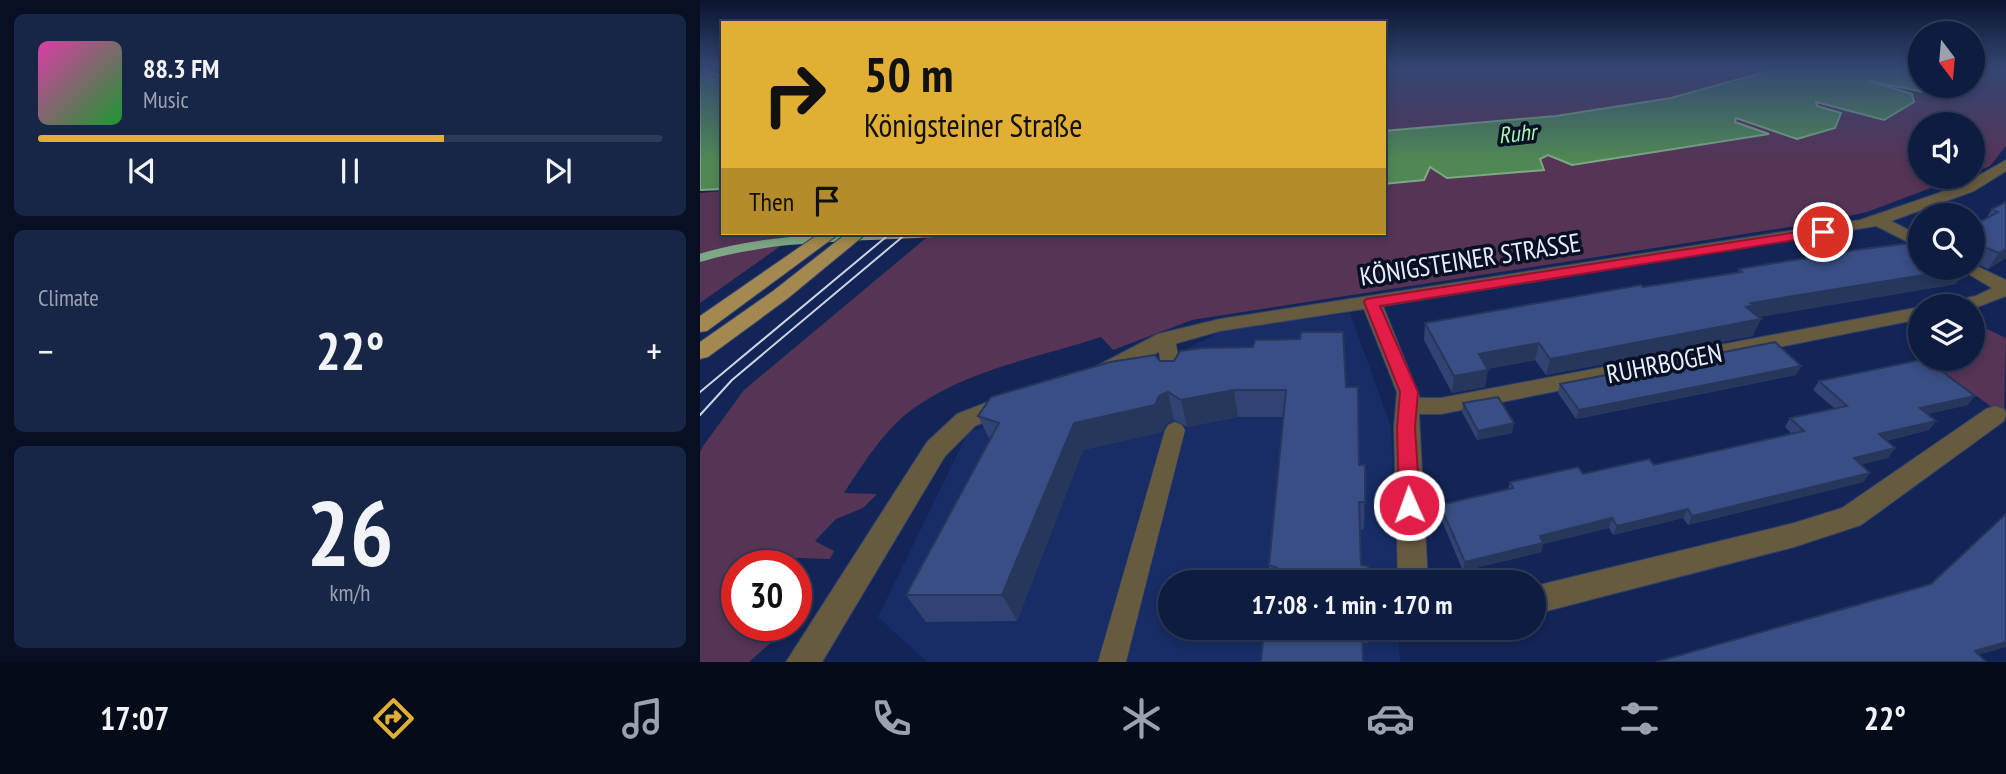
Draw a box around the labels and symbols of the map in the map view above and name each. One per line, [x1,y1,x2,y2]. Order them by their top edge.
north arrow [1908,21,1984,98]
water label: Ruhr [1497,116,1541,149]
pin [1793,202,1853,262]
street label: KÖNIGSTEINER STRASSE [1357,225,1583,293]
street label: RUHRBOGEN [1603,336,1725,390]
position arrow [1372,468,1446,542]
speed limit sign: 30 [721,550,812,641]

